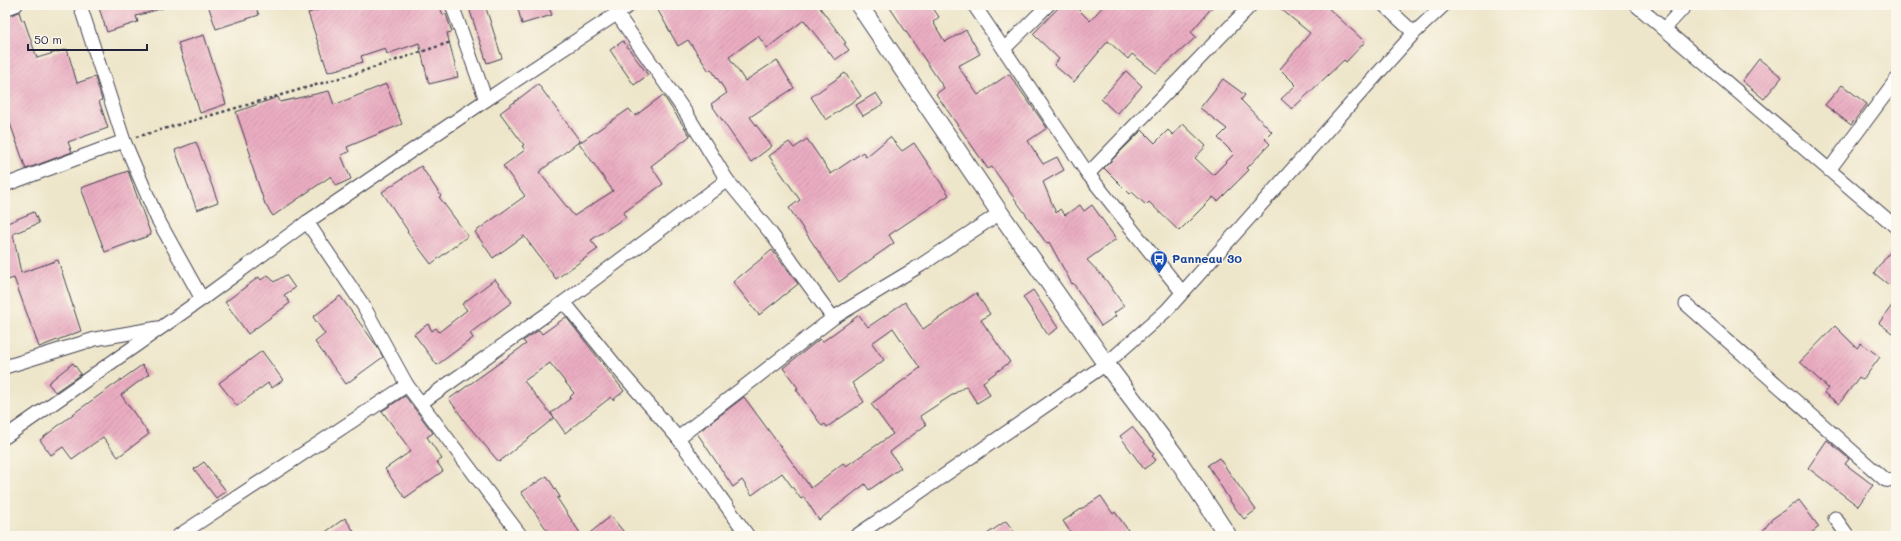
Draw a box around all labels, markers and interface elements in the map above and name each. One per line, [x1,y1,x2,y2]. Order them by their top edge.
scale bar [28,26,147,52]
text: 50 m [34,31,62,47]
bus stop icon: Panneau 30 [1149,249,1169,274]
place label: Panneau 30 [1172,250,1242,266]

